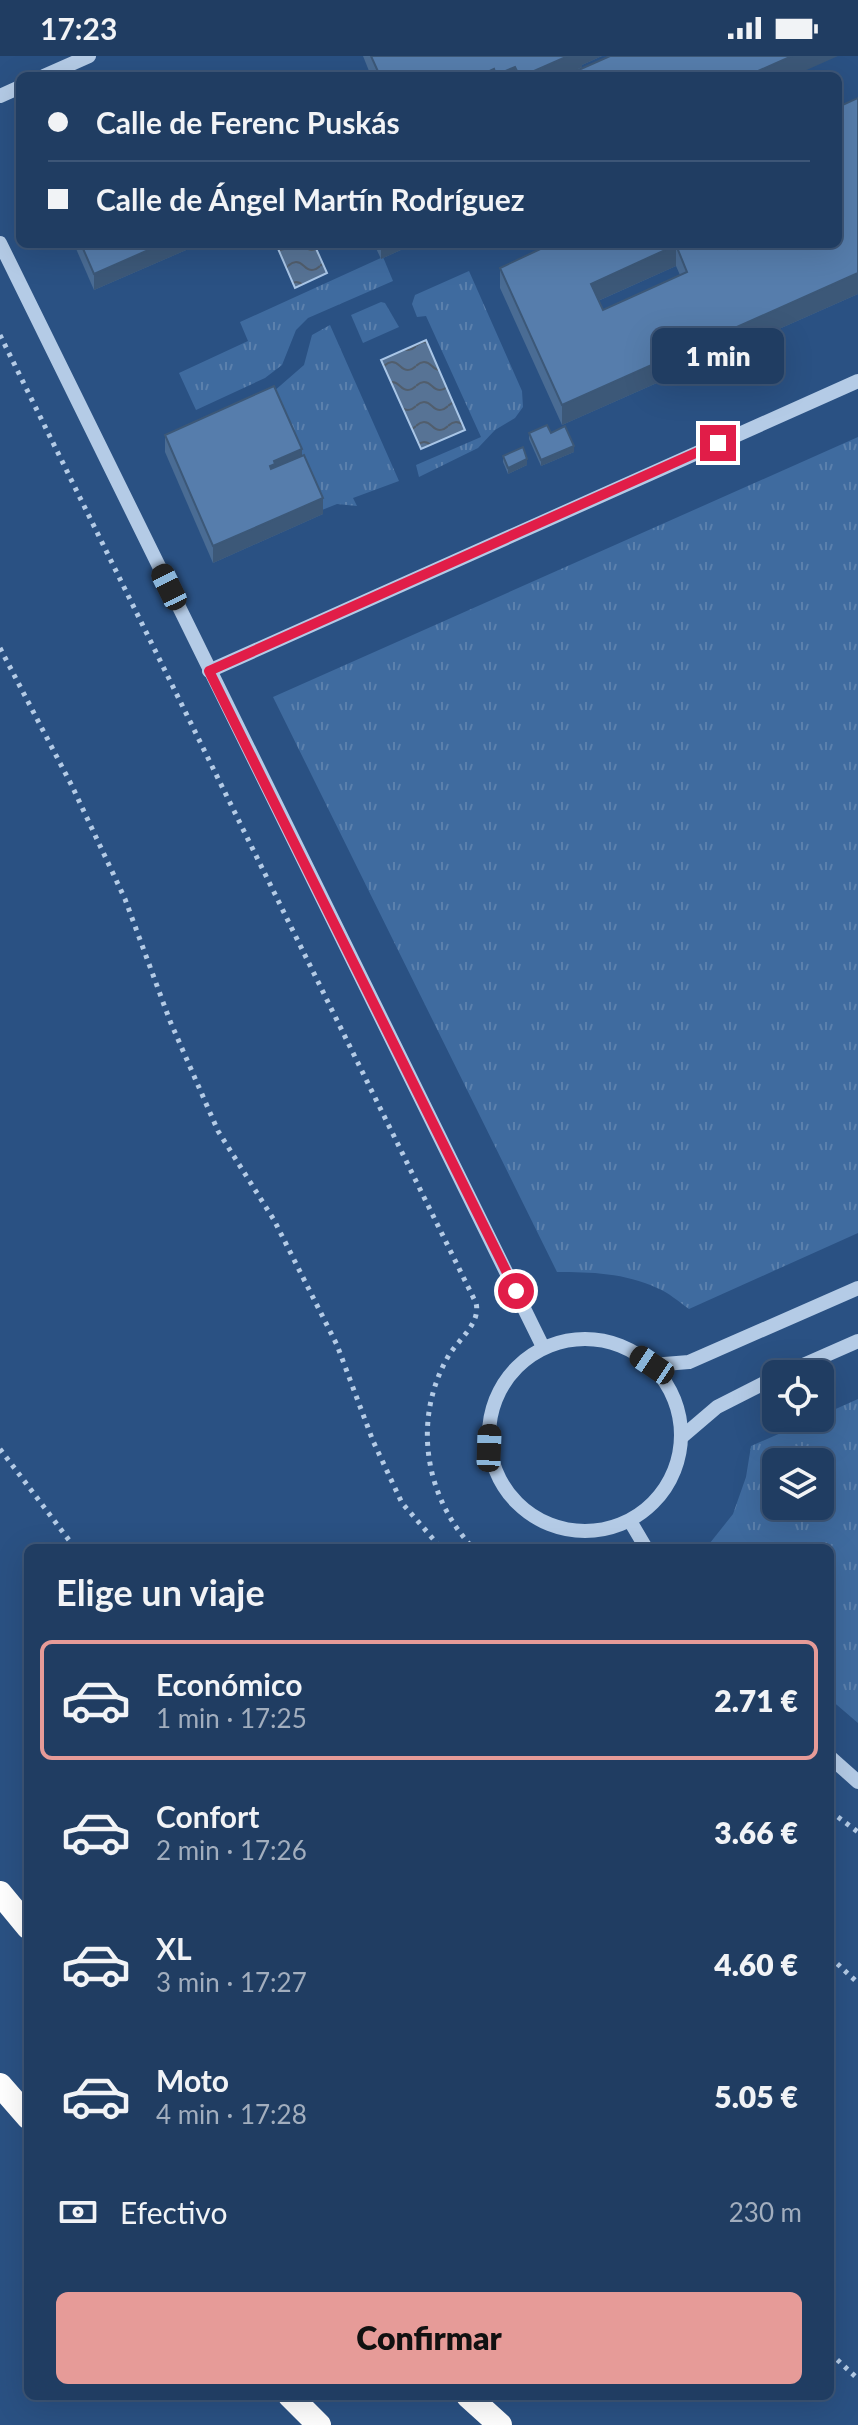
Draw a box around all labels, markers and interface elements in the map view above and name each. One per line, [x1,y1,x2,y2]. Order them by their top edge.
text: 17:23 [40,10,117,46]
text: Calle de Ferenc Puskás [96,104,400,140]
text: Calle de Ángel Martín Rodríguez [96,181,525,217]
callout: 1 min [652,327,784,383]
text: 1 min [686,340,750,372]
route end [700,425,736,461]
car [148,560,190,614]
route start [498,1273,534,1309]
car [625,1342,679,1388]
map controls [762,1360,834,1520]
button: locate [762,1360,834,1432]
car [476,1424,502,1472]
button: layers [762,1448,834,1520]
text: Elige un viaje [56,1570,265,1614]
icon: car [60,1664,132,1736]
text: Económico [156,1666,302,1702]
text: 2.71 € [714,1682,798,1718]
text: 1 min · 17:25 [156,1702,307,1734]
icon: car [60,1796,132,1868]
text: Confort [156,1798,259,1834]
text: 3.66 € [714,1814,798,1850]
text: 2 min · 17:26 [156,1834,307,1866]
icon: car [60,1928,132,2000]
text: XL [156,1930,192,1966]
text: 4.60 € [714,1946,798,1982]
text: 3 min · 17:27 [156,1966,307,1998]
icon: car [60,2060,132,2132]
text: Moto [156,2062,229,2098]
text: 5.05 € [714,2078,798,2114]
text: 4 min · 17:28 [156,2098,307,2130]
icon: cash [56,2190,100,2234]
text: Efectivo [120,2194,227,2230]
text: 230 m [729,2196,802,2228]
button: Confirmar [56,2292,802,2384]

